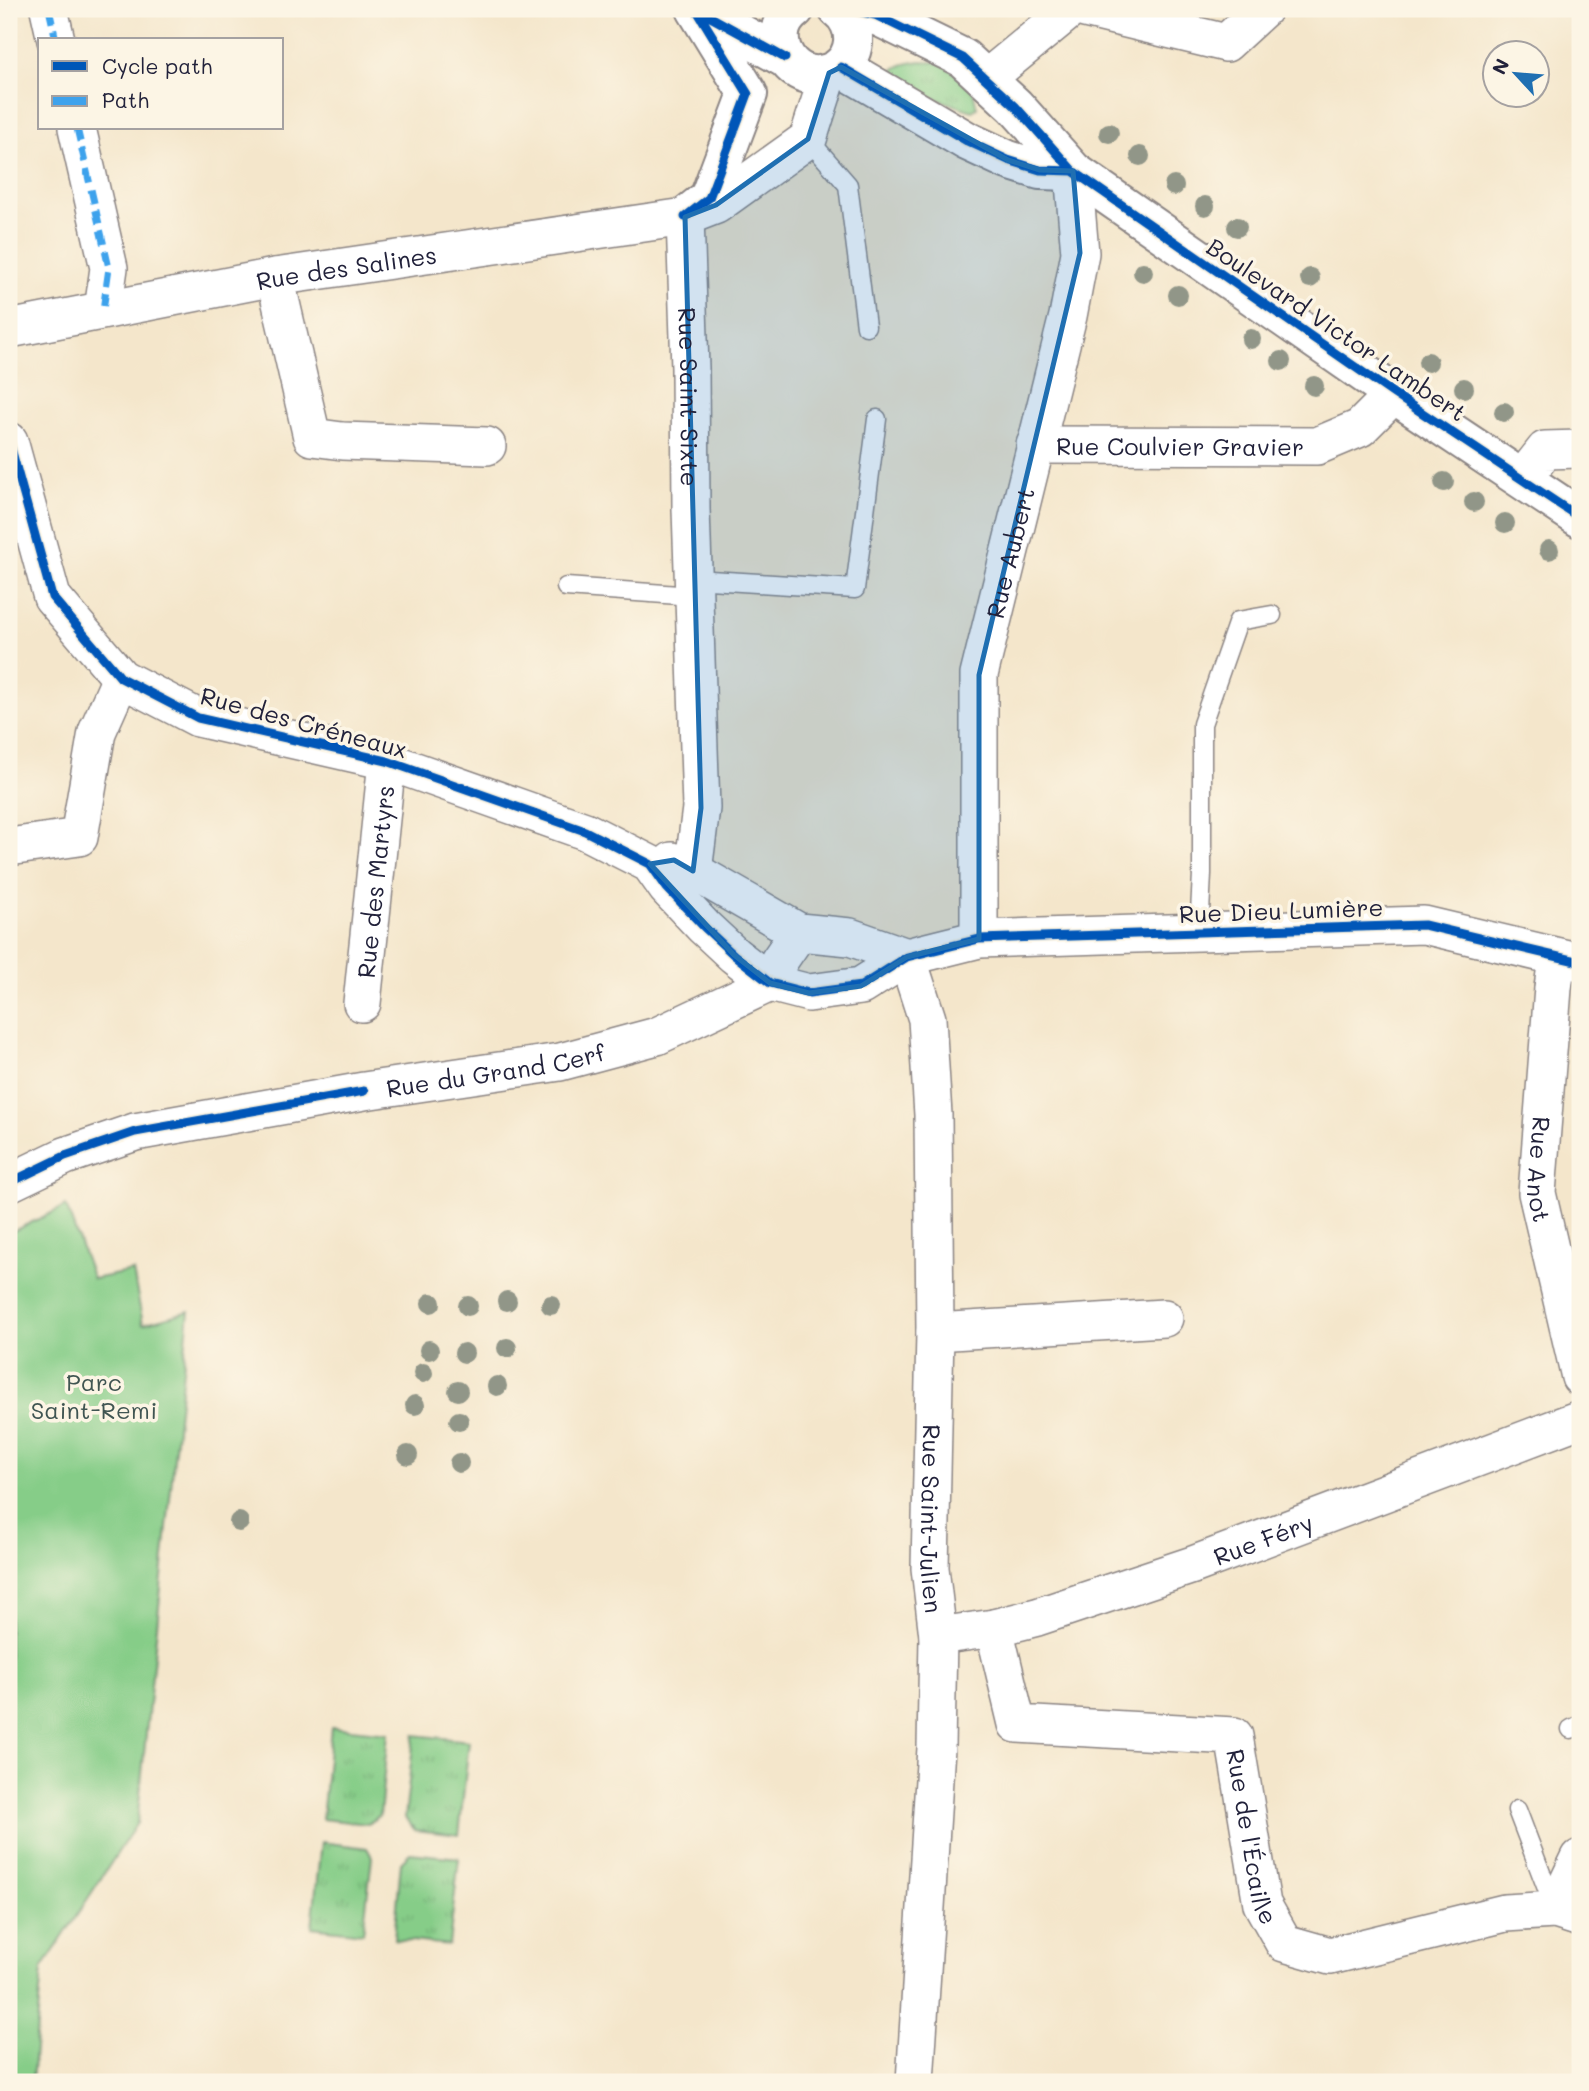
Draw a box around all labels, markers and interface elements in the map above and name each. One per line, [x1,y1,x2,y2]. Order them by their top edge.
legend [38,38,284,130]
north arrow [1480,38,1550,108]
text: Cycle path [102,52,212,79]
text: N [1486,54,1515,78]
text: Path [102,86,149,113]
street label: Boulevard Victor Lambert [1201,230,1473,428]
street label: Rue des Salines [253,238,439,296]
street label: Rue Saint-Sixte [672,307,706,487]
street label: Rue Coulvier Gravier [1056,430,1304,461]
street label: Rue Aubert [978,484,1040,621]
street label: Rue des Créneaux [197,679,411,765]
street label: Rue des Martyrs [349,784,400,979]
street label: Rue Dieu Lumière [1178,891,1384,929]
street label: Rue du Grand Cerf [384,1035,609,1103]
street label: Rue Anot [1521,1115,1559,1225]
park label: Parc Saint-Remi [31,1366,157,1425]
street label: Rue Saint-Julien [914,1424,951,1614]
street label: Rue Féry [1209,1506,1317,1572]
street label: Rue de l'Écaille [1221,1747,1285,1929]

